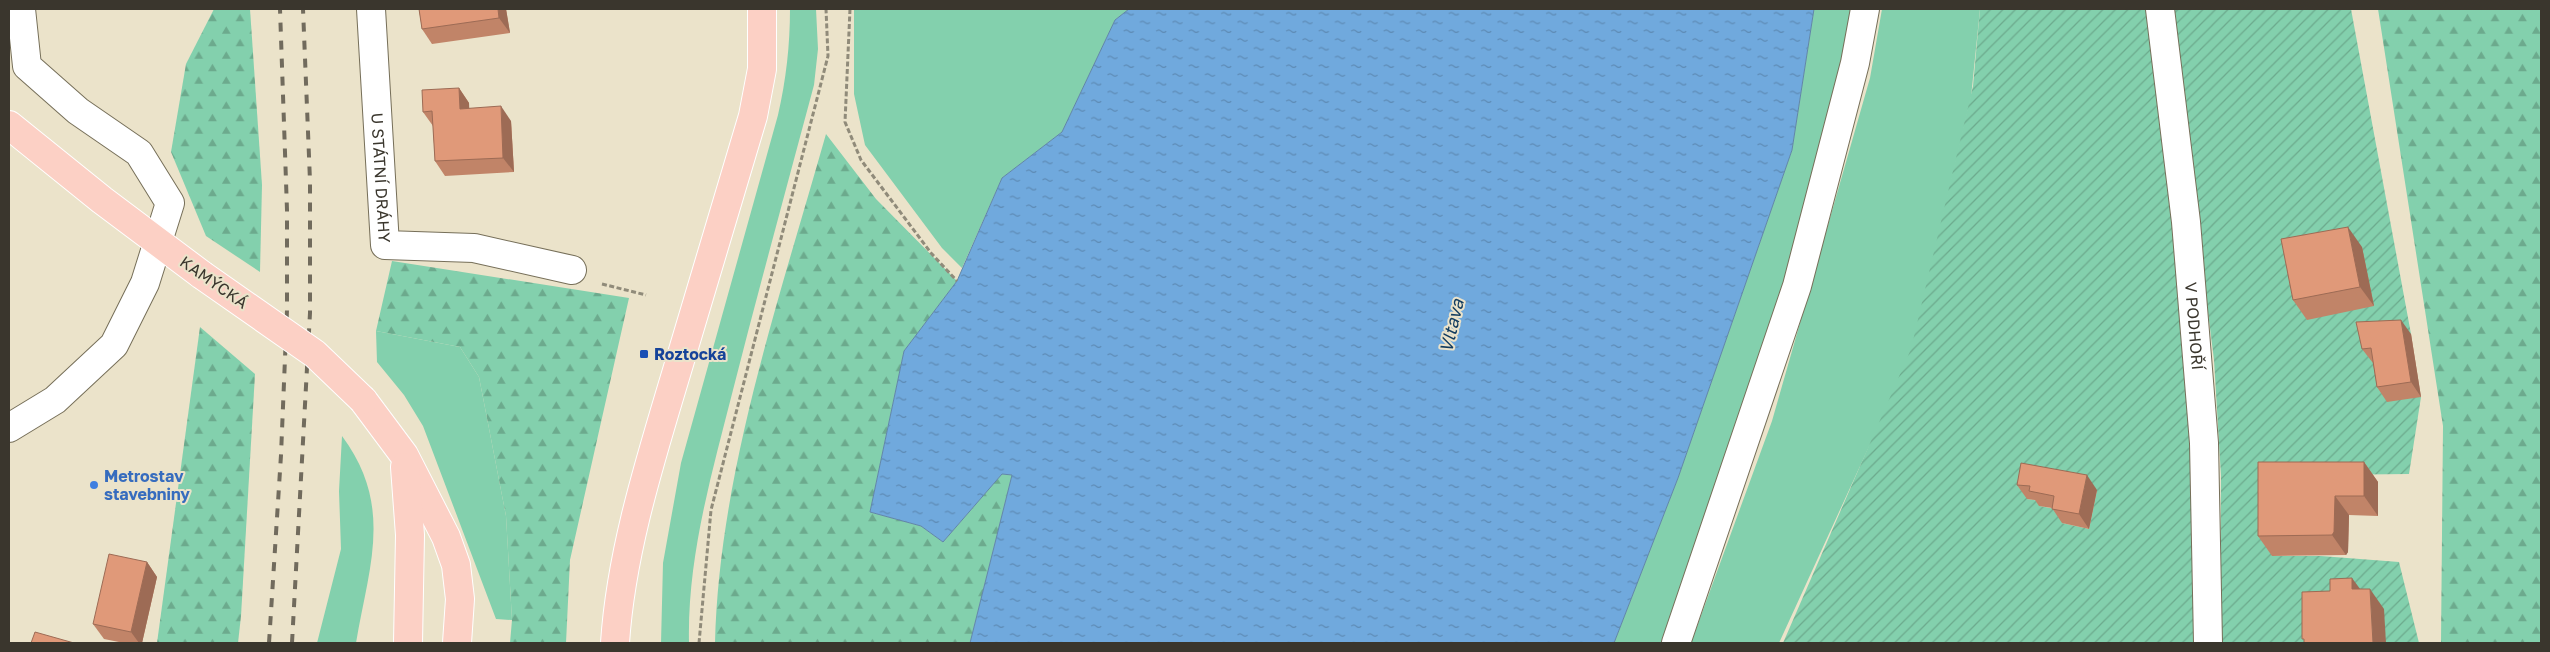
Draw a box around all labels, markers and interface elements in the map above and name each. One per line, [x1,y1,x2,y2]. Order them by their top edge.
street label: U STÁTNÍ DRÁHY [367,112,395,244]
street label: KAMÝCKÁ [176,251,252,313]
street label: V PODHOŘÍ [2181,281,2208,372]
water label: Vltava [1434,296,1468,355]
place label: Roztocká [654,344,726,364]
marker: Roztocká [638,348,650,360]
place label: Metrostav stavebniny [104,466,190,504]
marker: Metrostav stavebniny [88,479,100,491]

